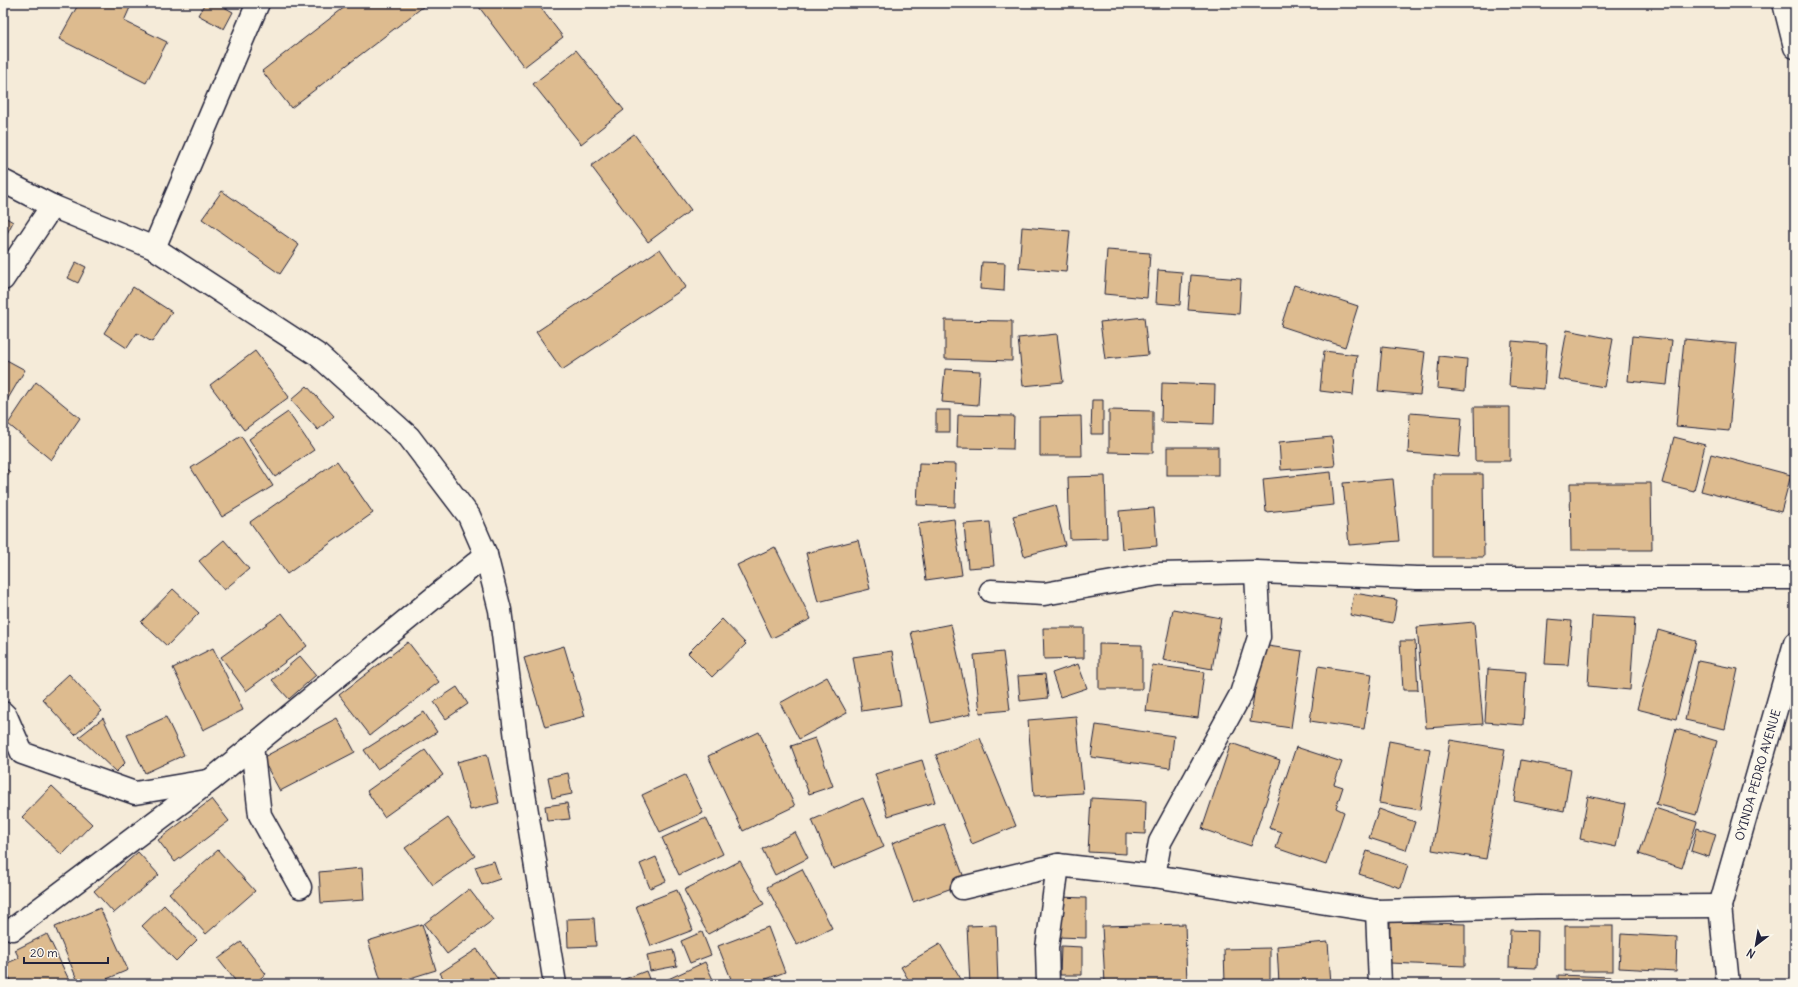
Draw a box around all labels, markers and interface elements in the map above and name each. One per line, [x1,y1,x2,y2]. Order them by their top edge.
street label: OYINDA PEDRO AVENUE [1732,707,1784,842]
north arrow [1736,925,1776,965]
scale bar [24,939,108,965]
text: 20 m [30,945,58,960]
text: N [1744,946,1758,962]

